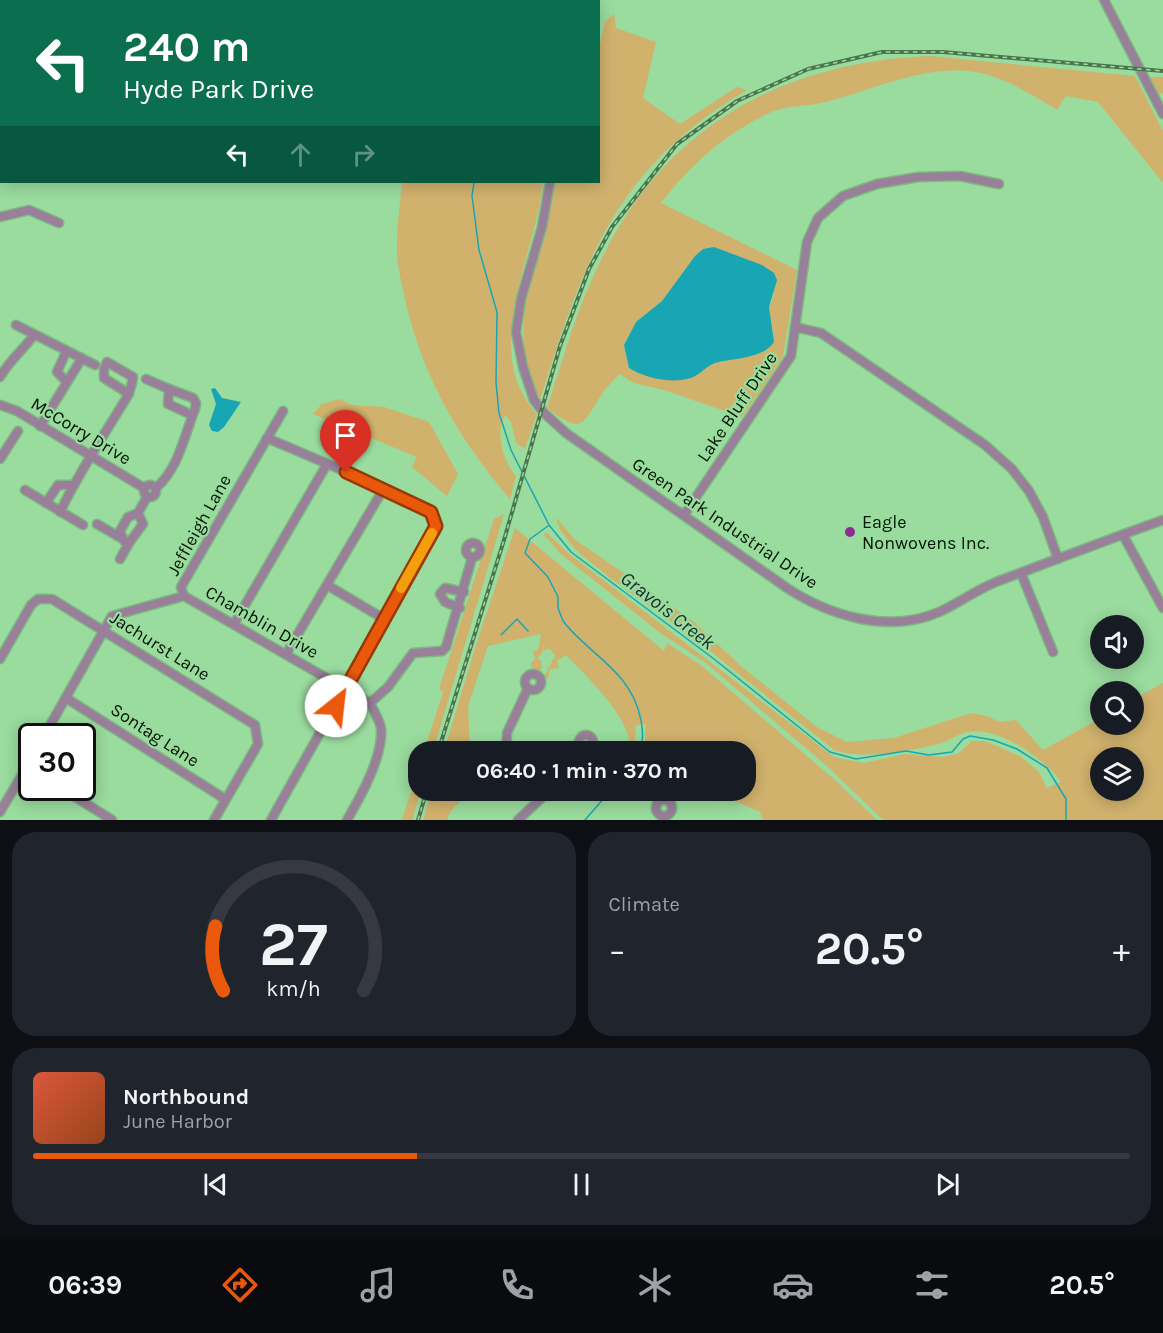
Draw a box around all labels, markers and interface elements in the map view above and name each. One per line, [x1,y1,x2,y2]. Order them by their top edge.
text: 240 m [123,22,250,72]
icon: left [24,24,102,102]
text: Hyde Park Drive [123,73,314,105]
icon: left [221,138,254,171]
icon: ahead [284,138,317,171]
icon: right [347,138,380,171]
street label: Lake Bluff Drive [692,348,782,466]
street label: McCorry Drive [27,392,135,470]
pin [320,410,371,472]
icon: arrive [329,419,362,452]
street label: Green Park Industrial Drive [628,453,822,593]
street label: Jeffleigh Lane [162,471,236,579]
place label: Eagle Nonwovens Inc. [862,511,989,554]
marker: Eagle Nonwovens Inc. [843,525,857,539]
water label: Gravois Creek [616,567,720,655]
street label: Chamblin Drive [202,581,322,663]
street label: Jachurst Lane [106,607,214,685]
map controls [1090,615,1144,801]
button: sound [1090,615,1144,669]
position arrow [304,674,368,738]
button: search [1090,681,1144,735]
street label: Sontag Lane [107,698,203,772]
speed limit sign: 30 [18,723,96,801]
button: layers [1090,747,1144,801]
text: 06:40 · 1 min · 370 m [476,758,688,784]
text: Climate [609,893,680,916]
text: 27 [259,908,328,981]
text: 20.5° [815,923,924,975]
text: − [609,931,626,969]
text: + [1113,931,1130,969]
text: km/h [267,976,321,1001]
text: Northbound [123,1084,249,1110]
text: June Harbor [123,1110,232,1133]
icon: previous [199,1168,232,1201]
icon: pause [565,1168,598,1201]
icon: next [931,1168,964,1201]
icon: directions [219,1264,261,1306]
icon: music [357,1264,399,1306]
icon: phone [496,1264,538,1306]
icon: climate [634,1264,676,1306]
icon: car [772,1264,814,1306]
icon: filters [911,1264,953,1306]
text: 06:39 [48,1269,122,1301]
text: 20.5° [1049,1269,1115,1301]

